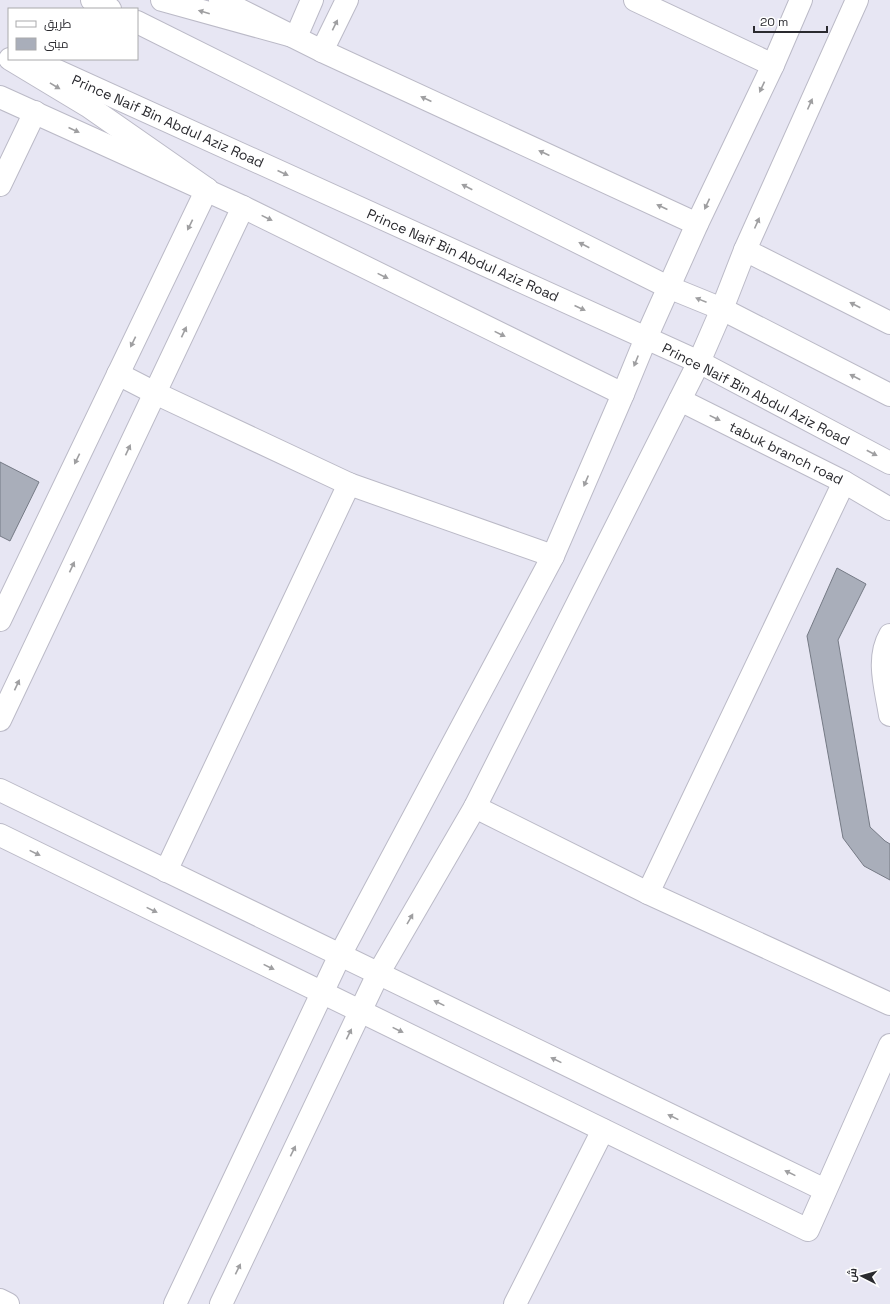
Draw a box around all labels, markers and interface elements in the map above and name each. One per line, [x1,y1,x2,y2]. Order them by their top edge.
legend [8,8,138,60]
scale bar [754,8,827,34]
one-way arrow [198,9,210,15]
text: 20 m [760,14,788,30]
text: طريق [44,16,72,32]
one-way arrow [332,20,338,31]
text: مبنى [44,36,69,52]
street label: Prince Naif Bin Abdul Aziz Road [69,70,267,172]
one-way arrow [759,81,765,92]
one-way arrow [49,83,61,90]
one-way arrow [420,95,432,102]
one-way arrow [807,98,813,110]
one-way arrow [68,127,80,133]
one-way arrow [538,150,550,156]
one-way arrow [278,171,290,177]
one-way arrow [462,184,473,190]
one-way arrow [704,199,710,210]
street label: Prince Naif Bin Abdul Aziz Road [364,204,562,306]
one-way arrow [656,204,668,211]
one-way arrow [261,215,273,222]
one-way arrow [754,217,760,228]
one-way arrow [187,219,193,230]
one-way arrow [578,242,589,248]
one-way arrow [378,273,389,279]
one-way arrow [695,297,707,303]
one-way arrow [849,302,861,309]
one-way arrow [574,305,586,311]
one-way arrow [181,327,187,338]
one-way arrow [494,331,505,337]
one-way arrow [130,336,136,347]
street label: Prince Naif Bin Abdul Aziz Road [659,339,853,449]
one-way arrow [633,356,639,368]
one-way arrow [850,374,861,380]
one-way arrow [709,414,720,421]
street label: tabuk branch road [726,418,846,488]
one-way arrow [125,444,131,455]
one-way arrow [866,450,878,456]
one-way arrow [74,453,80,465]
one-way arrow [582,475,588,487]
one-way arrow [69,562,75,573]
one-way arrow [14,679,20,690]
one-way arrow [29,850,41,856]
one-way arrow [146,907,158,913]
one-way arrow [406,913,413,925]
one-way arrow [263,964,274,970]
one-way arrow [434,1000,445,1006]
one-way arrow [392,1027,404,1033]
one-way arrow [346,1028,352,1040]
one-way arrow [551,1057,562,1063]
one-way arrow [668,1114,679,1120]
one-way arrow [290,1146,297,1157]
one-way arrow [785,1170,796,1176]
north arrow [842,1256,882,1296]
one-way arrow [234,1263,241,1274]
text: ش [844,1267,860,1283]

